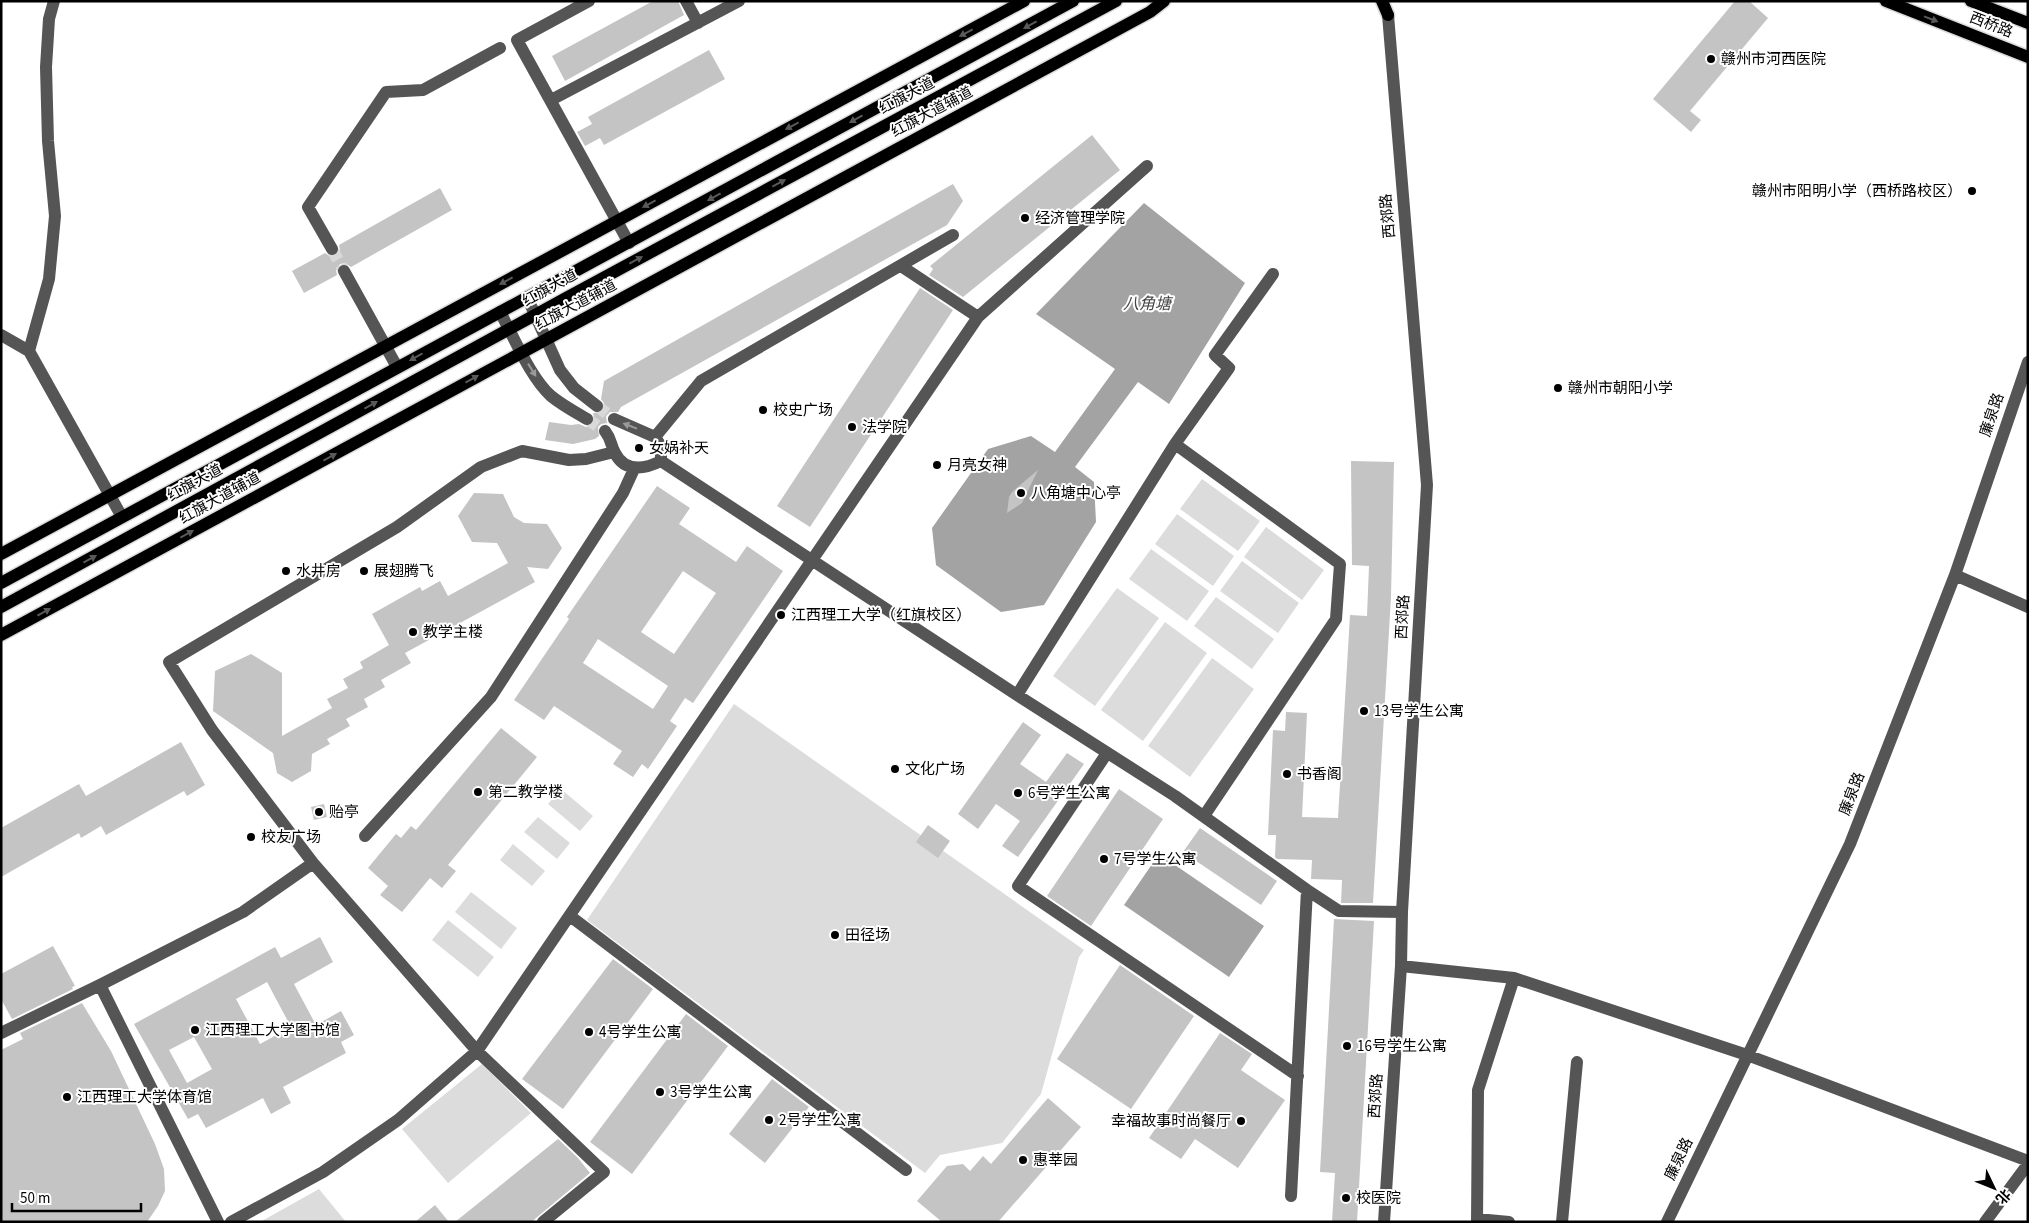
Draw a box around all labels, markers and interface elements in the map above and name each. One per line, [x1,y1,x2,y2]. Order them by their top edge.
street label: 西桥路 [1966,7,2016,43]
one-way arrow [1924,15,1939,23]
one-way arrow [1023,20,1036,29]
one-way arrow [958,29,973,37]
place label: 赣州市河西医院 [1721,49,1826,70]
marker: 赣州市河西医院 [1705,53,1717,65]
street label: 红旗大道 [876,73,938,119]
street label: 红旗大道辅道 [887,82,977,142]
one-way arrow [849,115,864,123]
one-way arrow [785,122,799,131]
one-way arrow [772,179,787,187]
place label: 赣州市阳明小学（西桥路校区） [1752,181,1962,202]
marker: 赣州市阳明小学（西桥路校区） [1966,185,1978,197]
one-way arrow [707,192,720,201]
street label: 西郊路 [1376,193,1400,239]
one-way arrow [642,199,656,208]
place label: 经济管理学院 [1035,208,1125,229]
marker: 经济管理学院 [1019,212,1031,224]
one-way arrow [629,256,644,264]
street label: 红旗大道 [519,264,581,312]
street label: 红旗大道辅道 [531,275,621,335]
one-way arrow [498,277,513,285]
water label: 八角塘 [1123,293,1174,315]
one-way arrow [410,352,423,361]
one-way arrow [527,363,537,377]
one-way arrow [465,375,480,383]
place label: 赣州市朝阳小学 [1568,378,1673,399]
marker: 赣州市朝阳小学 [1552,382,1564,394]
street label: 廉泉路 [1975,390,2009,440]
place label: 校史广场 [773,400,833,421]
one-way arrow [364,401,378,409]
marker: 校史广场 [757,404,769,416]
place label: 法学院 [862,417,907,438]
marker: 法学院 [846,421,858,433]
one-way arrow [622,422,637,430]
place label: 女娲补天 [649,438,709,459]
marker: 女娲补天 [633,442,645,454]
one-way arrow [323,452,336,461]
place label: 月亮女神 [947,455,1007,476]
street label: 红旗大道 [164,459,226,507]
marker: 月亮女神 [931,459,943,471]
street label: 红旗大道辅道 [176,467,264,529]
place label: 八角塘中心亭 [1031,483,1121,504]
marker: 八角塘中心亭 [1015,487,1027,499]
one-way arrow [179,530,194,538]
one-way arrow [83,555,97,563]
place label: 水井房 [296,561,341,582]
place label: 展翅腾飞 [374,561,434,582]
marker: 水井房 [280,565,292,577]
marker: 展翅腾飞 [358,565,370,577]
street label: 西郊路 [1391,594,1415,640]
place label: 江西理工大学（红旗校区） [791,605,971,626]
one-way arrow [37,608,51,616]
marker: 江西理工大学（红旗校区） [775,609,787,621]
place label: 教学主楼 [423,622,483,643]
marker: 教学主楼 [407,626,419,638]
place label: 13号学生公寓 [1374,701,1464,722]
marker: 13号学生公寓 [1358,705,1370,717]
place label: 文化广场 [905,759,965,780]
marker: 文化广场 [889,763,901,775]
place label: 书香阁 [1297,764,1342,785]
marker: 书香阁 [1281,768,1293,780]
street label: 廉泉路 [1834,769,1870,819]
place label: 第二教学楼 [488,782,563,803]
place label: 6号学生公寓 [1028,783,1110,804]
marker: 第二教学楼 [472,786,484,798]
marker: 6号学生公寓 [1012,787,1024,799]
place label: 贻亭 [329,802,359,823]
marker: 贻亭 [313,806,325,818]
place label: 校友广场 [261,827,321,848]
marker: 校友广场 [245,831,257,843]
place label: 7号学生公寓 [1114,849,1196,870]
marker: 7号学生公寓 [1098,853,1110,865]
place label: 田径场 [845,925,890,946]
marker: 田径场 [829,929,841,941]
place label: 江西理工大学图书馆 [205,1020,340,1041]
place label: 4号学生公寓 [599,1022,681,1043]
marker: 江西理工大学图书馆 [189,1024,201,1036]
marker: 4号学生公寓 [583,1026,595,1038]
place label: 16号学生公寓 [1357,1036,1447,1057]
marker: 16号学生公寓 [1341,1040,1353,1052]
street label: 西郊路 [1364,1073,1388,1119]
place label: 3号学生公寓 [670,1082,752,1103]
marker: 3号学生公寓 [654,1086,666,1098]
place label: 江西理工大学体育馆 [77,1087,212,1108]
marker: 江西理工大学体育馆 [61,1091,73,1103]
place label: 2号学生公寓 [779,1110,861,1131]
place label: 幸福故事时尚餐厅 [1111,1111,1231,1132]
marker: 2号学生公寓 [763,1114,775,1126]
marker: 幸福故事时尚餐厅 [1235,1115,1247,1127]
street label: 廉泉路 [1660,1134,1698,1184]
place label: 惠莘园 [1033,1150,1078,1171]
marker: 惠莘园 [1017,1154,1029,1166]
north arrow [1969,1163,2019,1213]
scale bar [12,1180,141,1212]
text: 北 [1991,1184,2015,1208]
text: 50 m [20,1188,50,1209]
place label: 校医院 [1356,1188,1401,1209]
marker: 校医院 [1340,1192,1352,1204]

